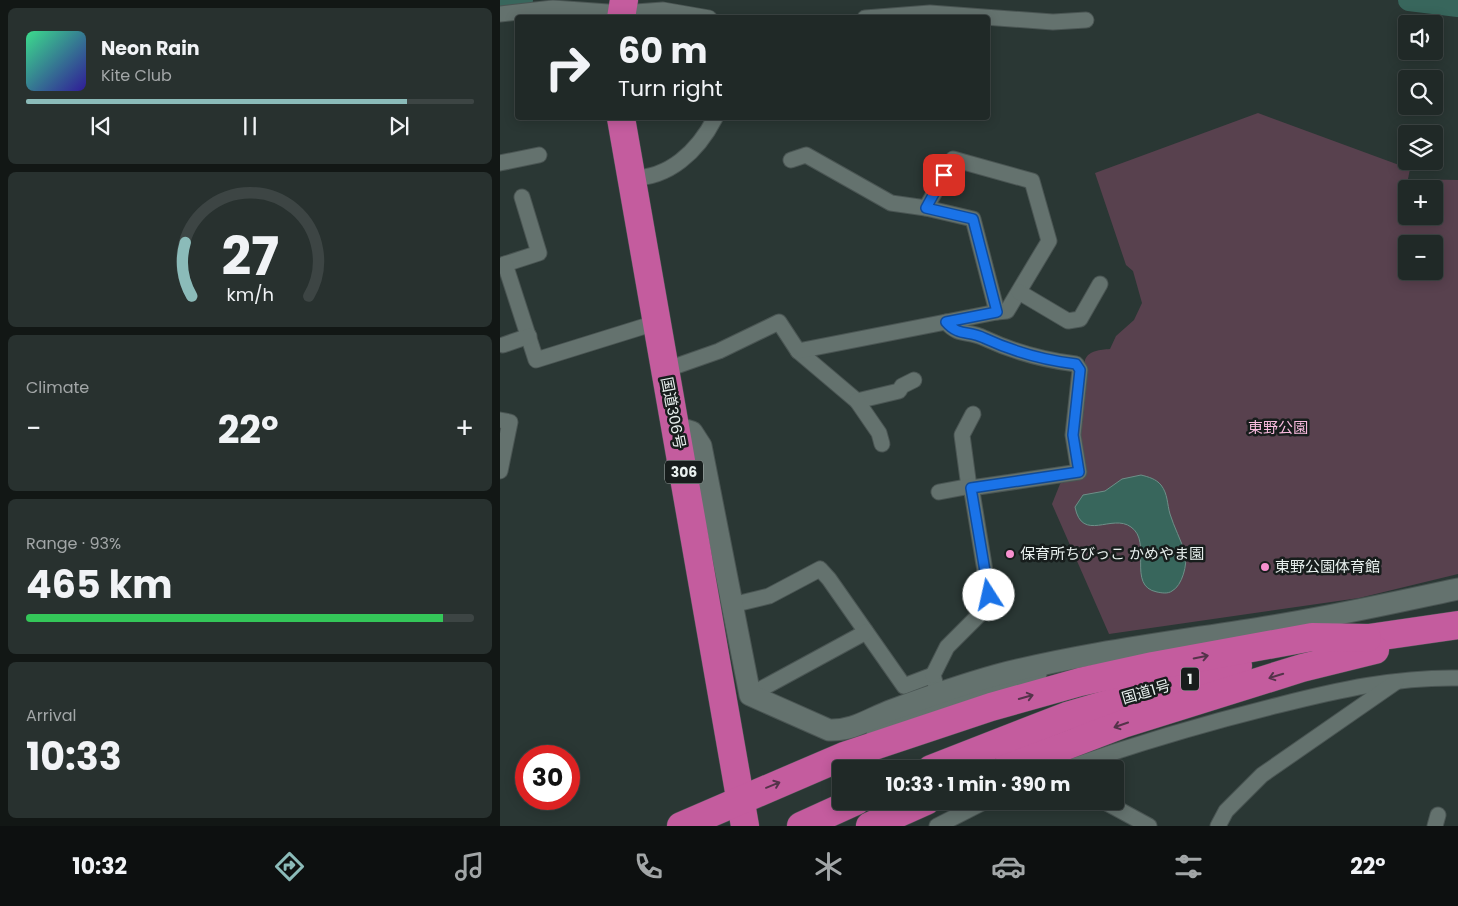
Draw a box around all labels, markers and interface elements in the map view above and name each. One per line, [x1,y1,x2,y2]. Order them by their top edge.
map controls [1398,15,1443,280]
button: sound [1398,15,1443,60]
text: 60 m [618,26,708,75]
text: Neon Rain [101,35,200,62]
icon: right [535,35,600,100]
text: Kite Club [101,64,172,87]
button: search [1398,70,1443,115]
text: Turn right [618,73,723,104]
icon: previous [87,112,115,140]
icon: pause [236,112,264,140]
icon: next [385,112,413,140]
button: layers [1398,125,1443,170]
pin [923,154,965,196]
icon: arrive [930,161,958,189]
button: + [1398,180,1443,225]
text: 27 [221,220,279,293]
button: − [1398,235,1443,280]
text: km/h [226,282,274,307]
street label: 国道306号 [656,375,691,451]
text: Climate [26,376,89,399]
text: 22° [218,403,279,456]
text: − [26,409,41,448]
text: + [455,409,474,448]
park label: 東野公園 [1248,417,1308,438]
road number: 306 [665,461,703,484]
text: Range · 93% [26,532,121,555]
place label: 保育所ちびっこ かめやま園 [1020,543,1204,564]
marker: 保育所ちびっこ かめやま園 [1004,548,1016,560]
place label: 東野公園体育館 [1275,556,1380,577]
text: 465 km [26,558,172,611]
marker: 東野公園体育館 [1259,561,1271,573]
position arrow [962,568,1014,620]
one-way arrow [1193,651,1209,661]
road number: 1 [1181,668,1199,691]
one-way arrow [1268,672,1284,682]
street label: 国道1号 [1119,675,1173,708]
one-way arrow [1017,692,1033,702]
text: Arrival [26,704,76,727]
one-way arrow [1114,721,1129,730]
text: 10:33 [26,730,122,783]
speed limit sign: 30 [515,745,580,810]
text: 10:33 · 1 min · 390 m [886,771,1070,798]
one-way arrow [765,780,780,789]
icon: directions [272,849,307,884]
icon: music [452,849,487,884]
icon: phone [631,849,666,884]
icon: climate [811,849,846,884]
icon: car [991,849,1026,884]
icon: filters [1171,849,1206,884]
text: 10:32 [72,851,127,882]
text: 22° [1350,851,1386,882]

